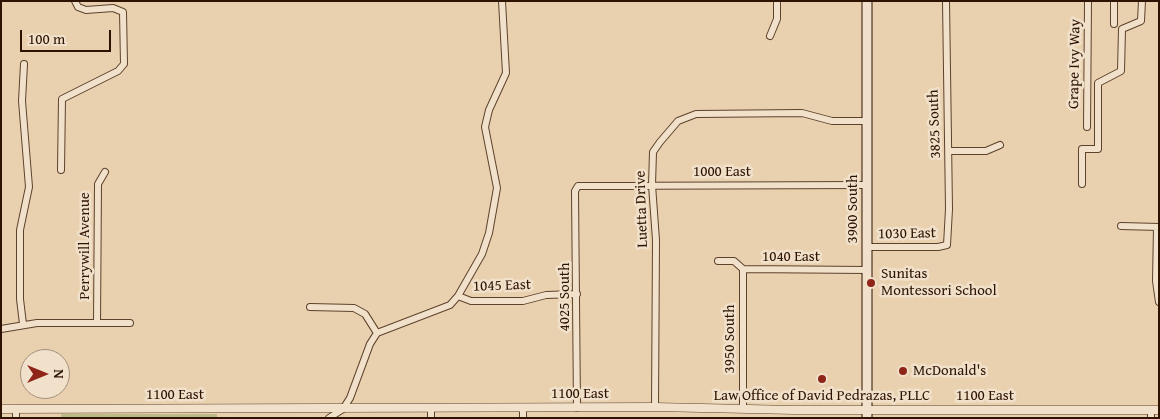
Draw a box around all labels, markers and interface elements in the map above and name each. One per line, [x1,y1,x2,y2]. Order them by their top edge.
street label: Grape Ivy Way [1065,19,1085,109]
scale bar [22,20,114,52]
text: 100 m [28,28,65,49]
street label: 3825 South [925,89,945,159]
street label: 1000 East [693,163,751,181]
street label: Luetta Drive [632,170,652,248]
street label: 3900 South [844,174,862,244]
street label: Perrywill Avenue [76,192,94,300]
street label: 1030 East [878,224,936,244]
street label: 1040 East [762,248,820,266]
street label: 4025 South [556,262,574,332]
place label: Sunitas Montessori School [881,265,997,300]
street label: 1045 East [473,276,531,296]
marker: Sunitas Montessori School [865,277,877,289]
street label: 3950 South [721,304,739,374]
north arrow [20,349,70,399]
place label: McDonald's [913,362,986,380]
marker: McDonald's [897,365,909,377]
text: N [49,369,69,379]
marker: Law Office of David Pedrazas, PLLC [816,373,828,385]
street label: 1100 East [551,385,609,403]
street label: 1100 East [146,386,204,404]
place label: Law Office of David Pedrazas, PLLC [714,387,930,405]
street label: 1100 East [956,387,1014,405]

